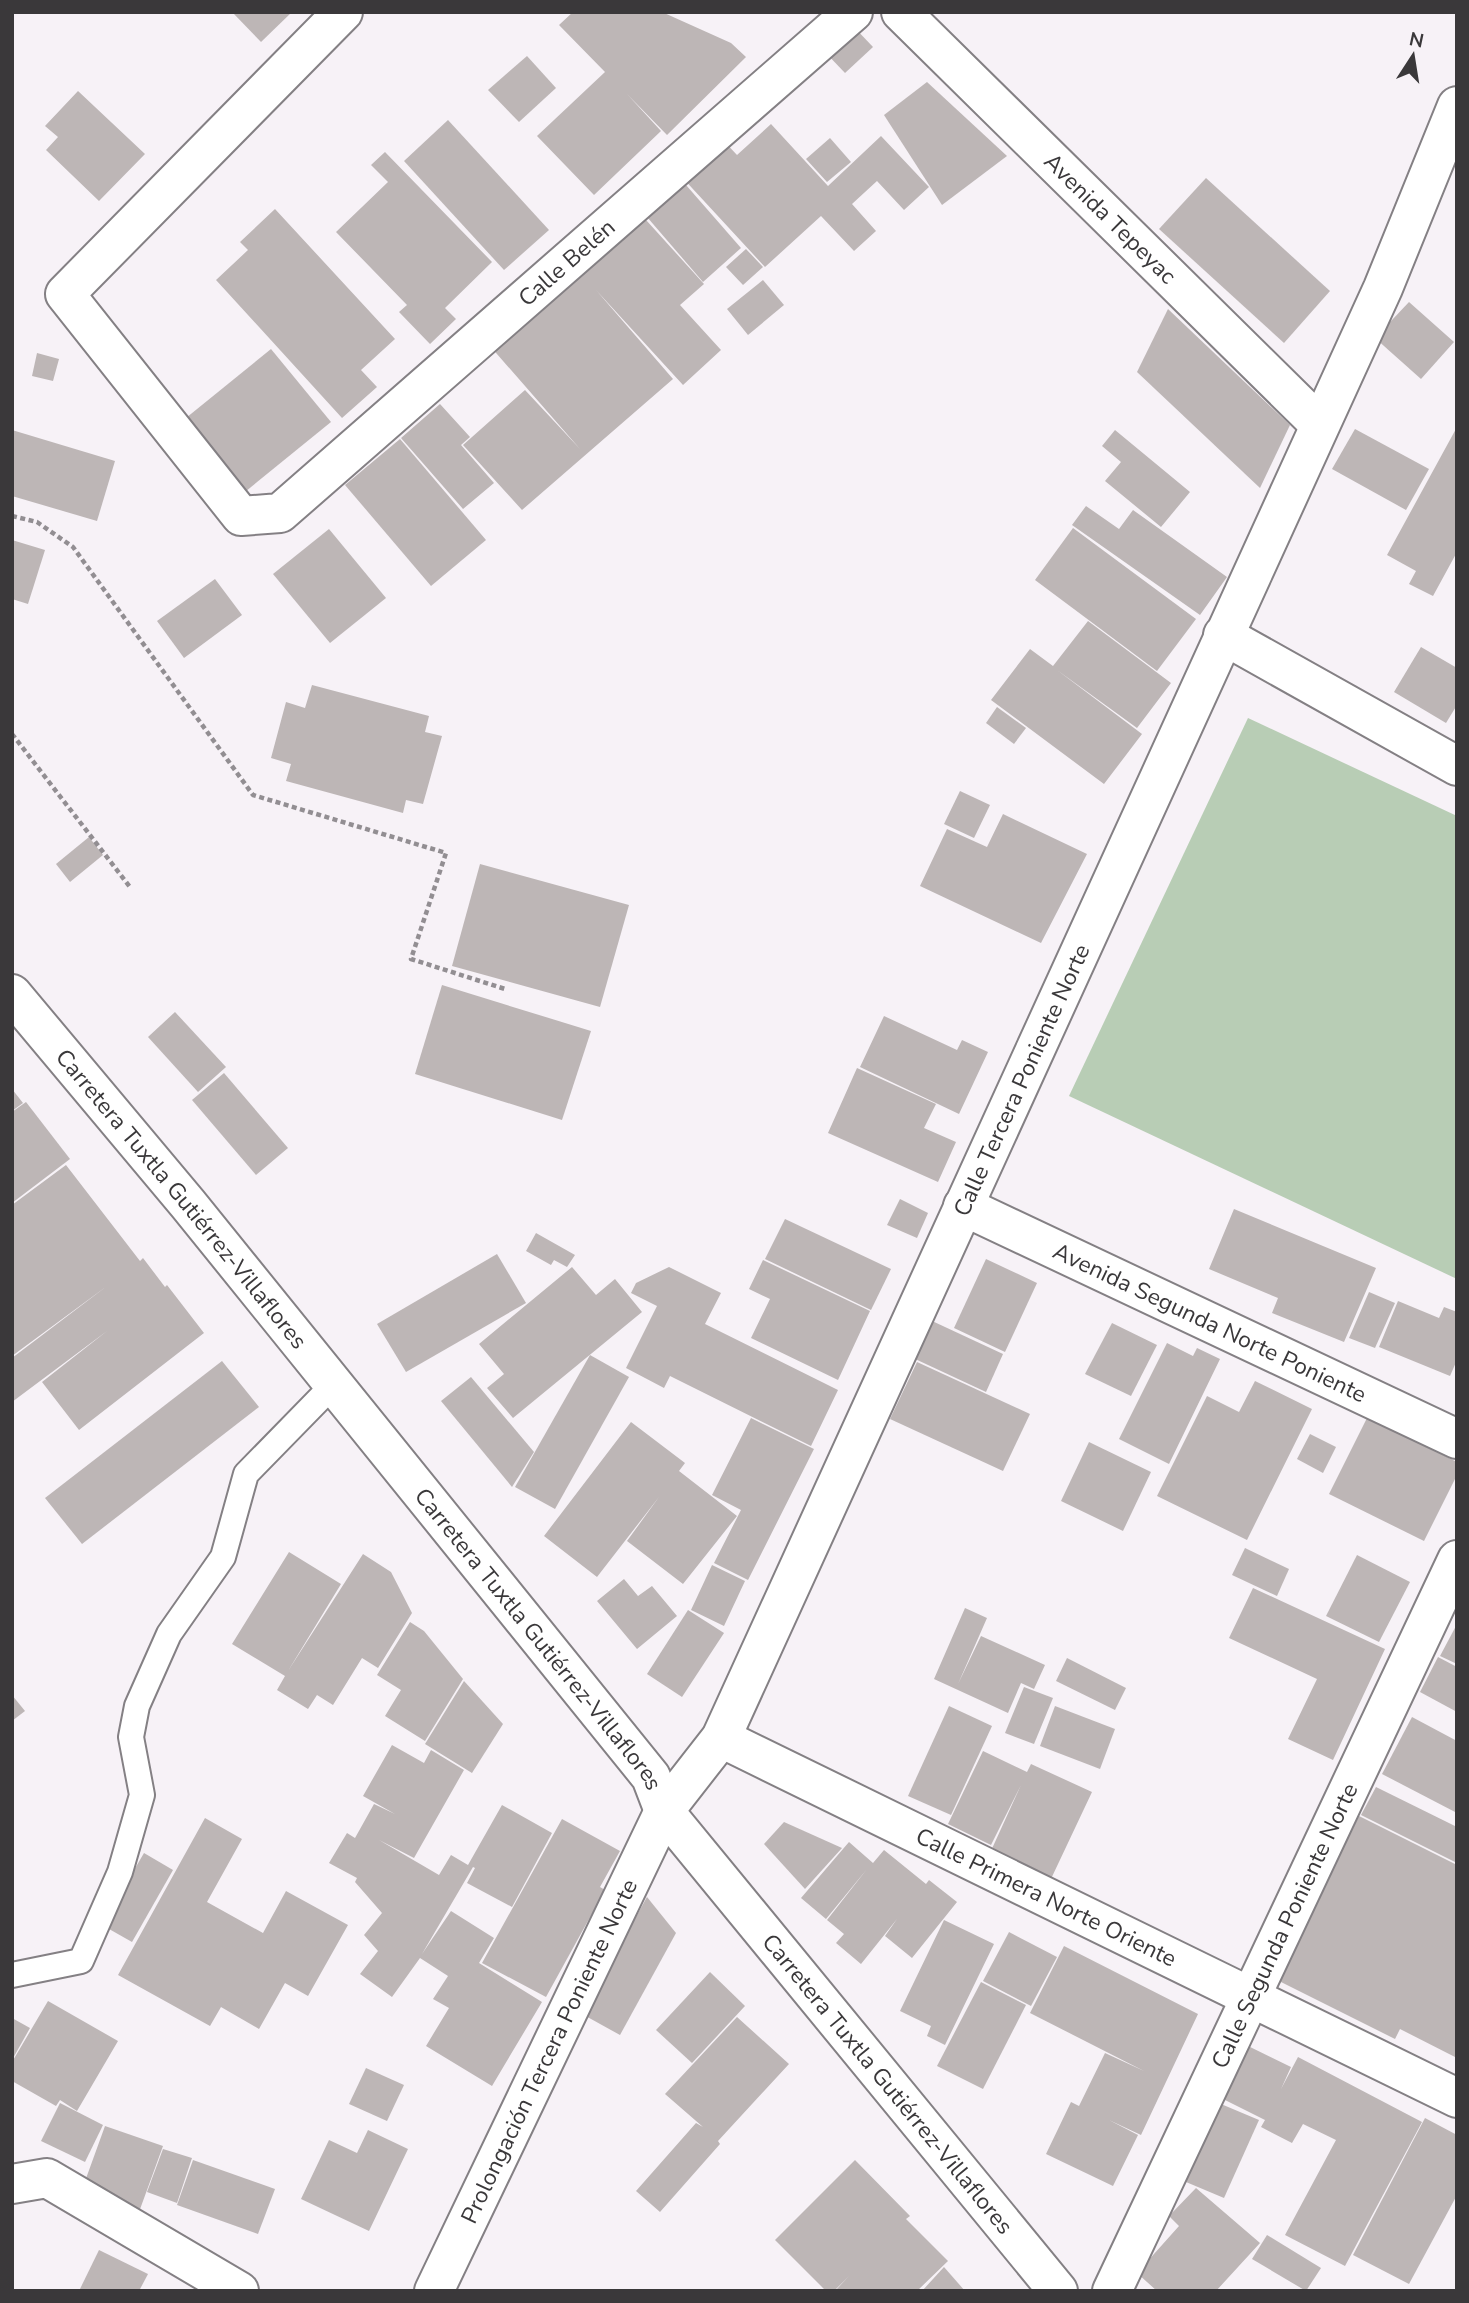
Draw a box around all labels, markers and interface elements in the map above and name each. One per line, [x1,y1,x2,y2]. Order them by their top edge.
north arrow [1378,21,1448,91]
text: N [1407,26,1426,55]
street label: Avenida Tepeyac [1037,146,1183,291]
street label: Calle Belén [512,212,622,314]
street label: Calle Tercera Poniente Norte [946,939,1097,1221]
street label: Carretera Tuxtla Gutiérrez-Villaflores [48,1042,314,1356]
street label: Avenida Segunda Norte Poniente [1048,1236,1371,1410]
street label: Carretera Tuxtla Gutiérrez-Villaflores [407,1481,669,1794]
street label: Calle Segunda Poniente Norte [1204,1778,1365,2074]
street label: Calle Primera Norte Oriente [910,1821,1182,1974]
street label: Prolongación Tercera Poniente Norte [454,1874,645,2229]
street label: Carretera Tuxtla Gutiérrez-Villaflores [755,1927,1020,2241]

